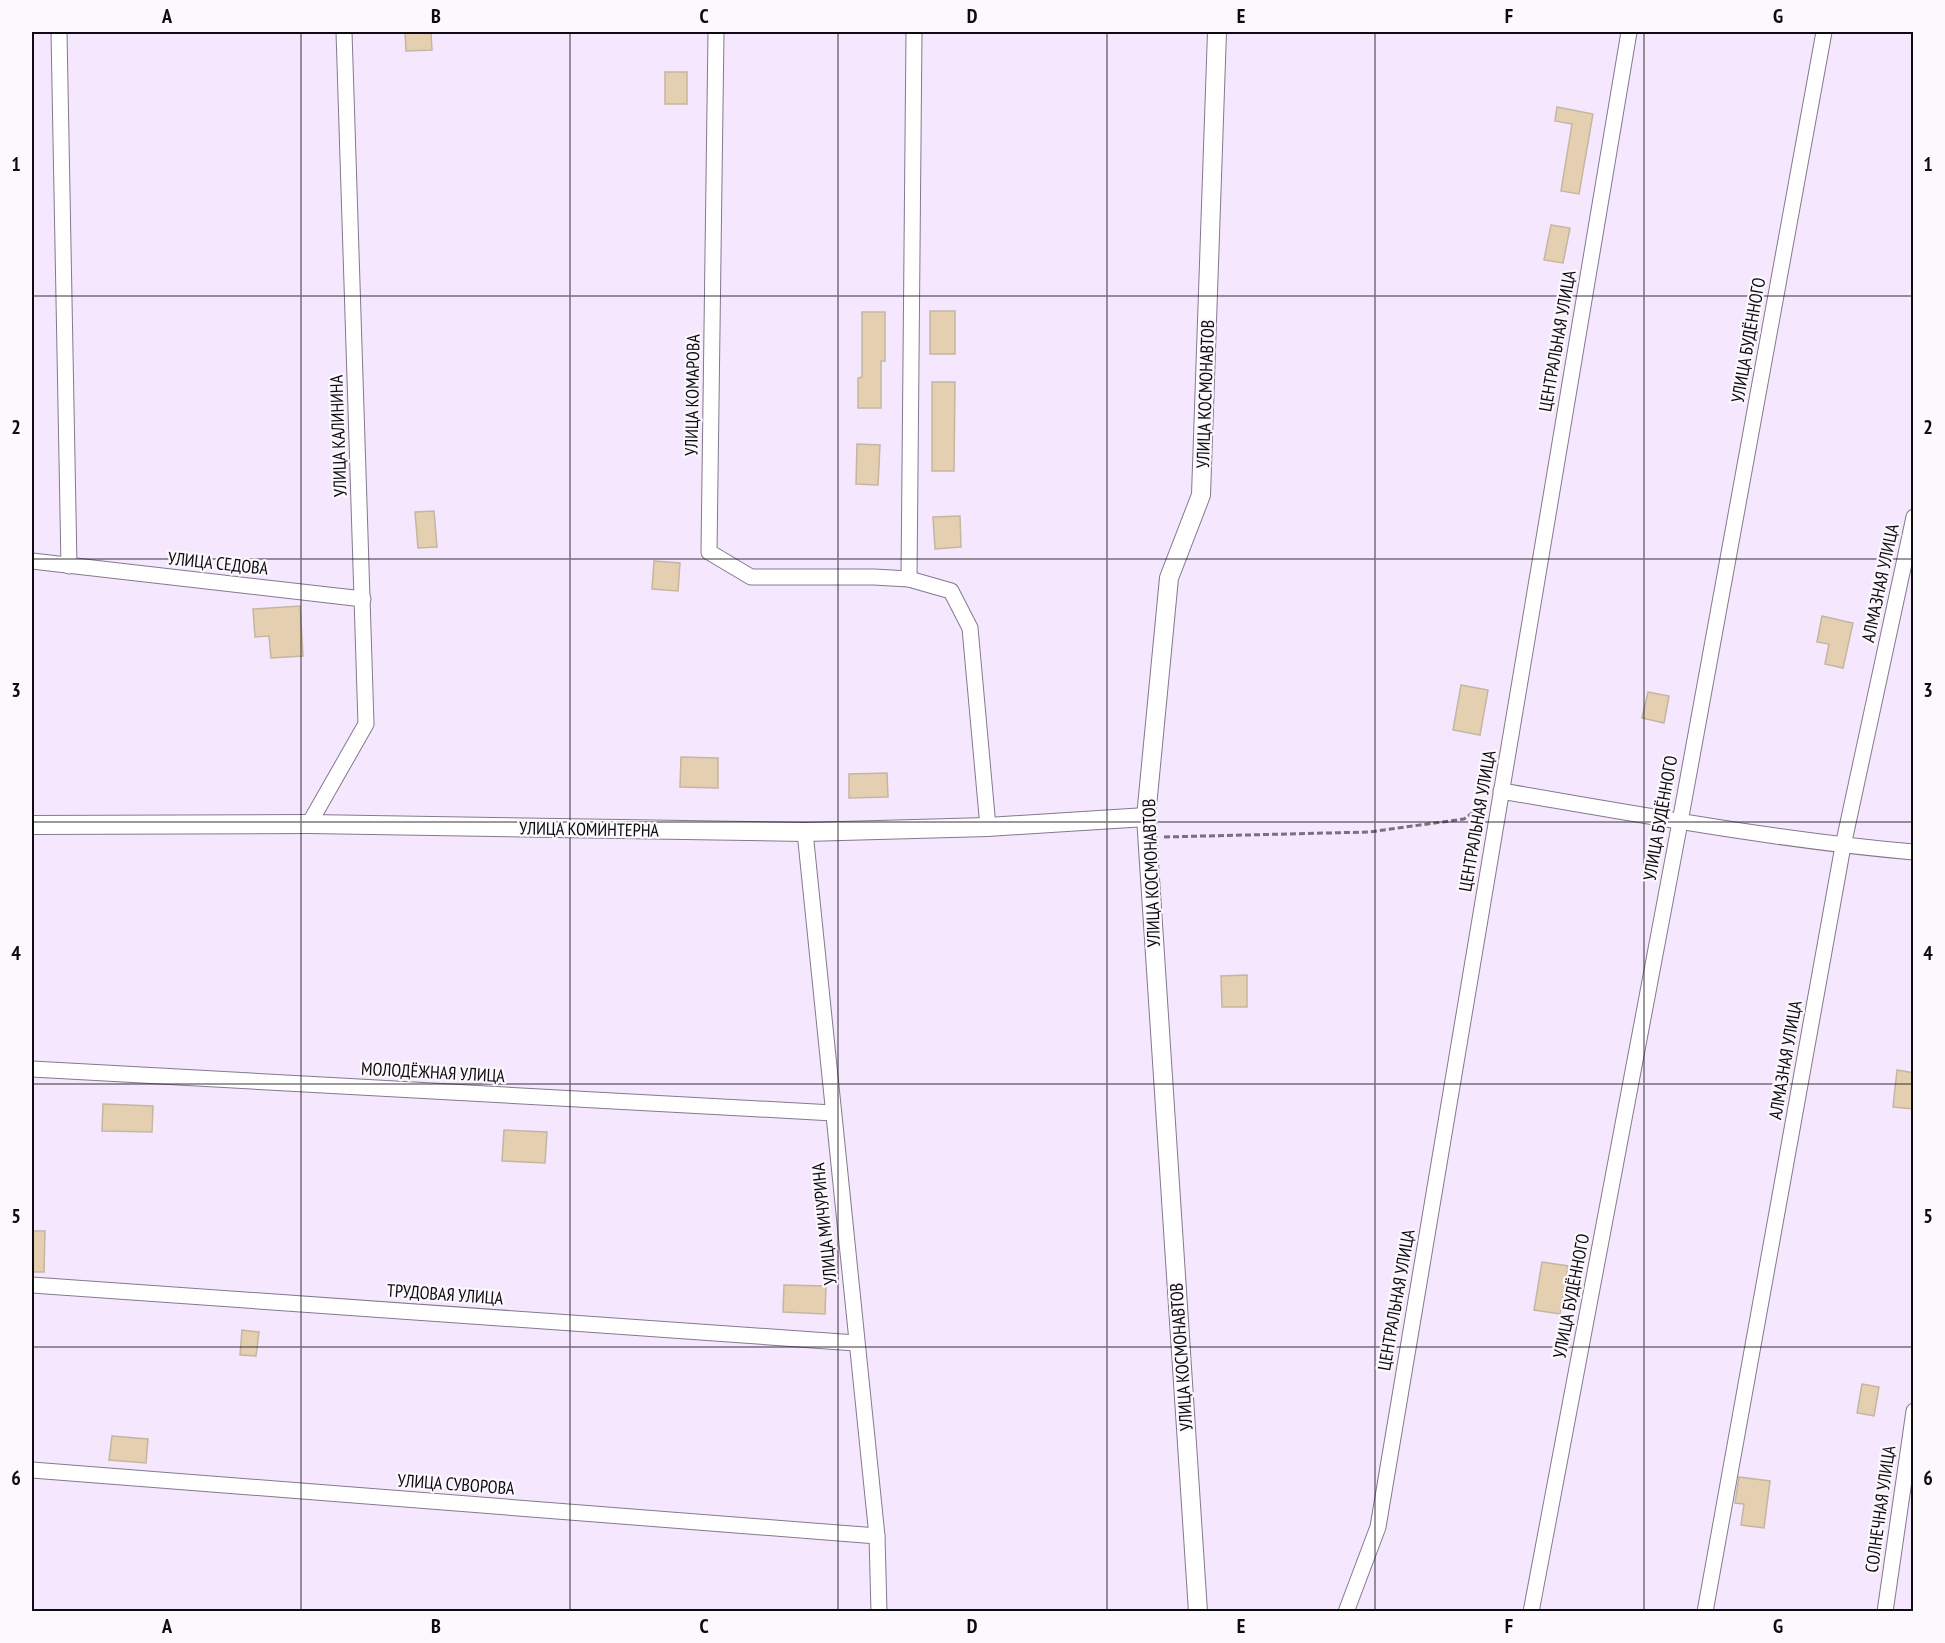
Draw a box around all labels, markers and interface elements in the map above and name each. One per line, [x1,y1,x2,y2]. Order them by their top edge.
text: A [161,3,173,29]
text: B [431,3,441,29]
text: C [699,3,709,29]
text: D [967,3,978,29]
text: E [1237,3,1245,29]
text: F [1505,3,1513,29]
text: G [1773,3,1783,29]
text: 1 [11,151,21,177]
text: 1 [1923,151,1933,177]
street label: ЦЕНТРАЛЬНАЯ УЛИЦА [1533,268,1581,413]
street label: УЛИЦА БУДЁННОГО [1726,276,1770,404]
street label: УЛИЦА КОСМОНАВТОВ [1191,319,1219,469]
street label: УЛИЦА КОМАРОВА [679,334,705,456]
street label: УЛИЦА КАЛИНИНА [324,374,352,497]
text: 2 [11,414,21,440]
text: 2 [1923,414,1933,440]
street label: АЛМАЗНАЯ УЛИЦА [1856,521,1904,644]
street label: УЛИЦА СЕДОВА [167,546,270,580]
text: 3 [11,677,21,703]
text: 3 [1923,677,1933,703]
street label: ЦЕНТРАЛЬНАЯ УЛИЦА [1453,748,1501,893]
street label: УЛИЦА БУДЁННОГО [1638,754,1682,882]
street label: УЛИЦА КОСМОНАВТОВ [1137,798,1165,948]
street label: УЛИЦА КОМИНТЕРНА [519,816,660,842]
text: 4 [11,940,21,966]
text: 4 [1923,940,1933,966]
street label: АЛМАЗНАЯ УЛИЦА [1763,998,1807,1121]
street label: МОЛОДЁЖНАЯ УЛИЦА [360,1057,506,1087]
street label: УЛИЦА МИЧУРИНА [806,1161,842,1286]
text: 5 [11,1203,21,1229]
text: 5 [1923,1203,1933,1229]
street label: ЦЕНТРАЛЬНАЯ УЛИЦА [1372,1227,1420,1372]
street label: УЛИЦА БУДЁННОГО [1548,1232,1594,1360]
street label: ТРУДОВАЯ УЛИЦА [386,1278,504,1310]
street label: УЛИЦА КОСМОНАВТОВ [1164,1282,1198,1432]
street label: СОЛНЕЧНАЯ УЛИЦА [1860,1444,1900,1574]
text: 6 [11,1465,21,1491]
text: 6 [1923,1465,1933,1491]
street label: УЛИЦА СУВОРОВА [397,1468,516,1500]
text: A [161,1613,173,1639]
text: B [431,1613,441,1639]
text: C [699,1613,709,1639]
text: D [967,1613,978,1639]
text: E [1237,1613,1245,1639]
text: F [1505,1613,1513,1639]
text: G [1773,1613,1783,1639]

